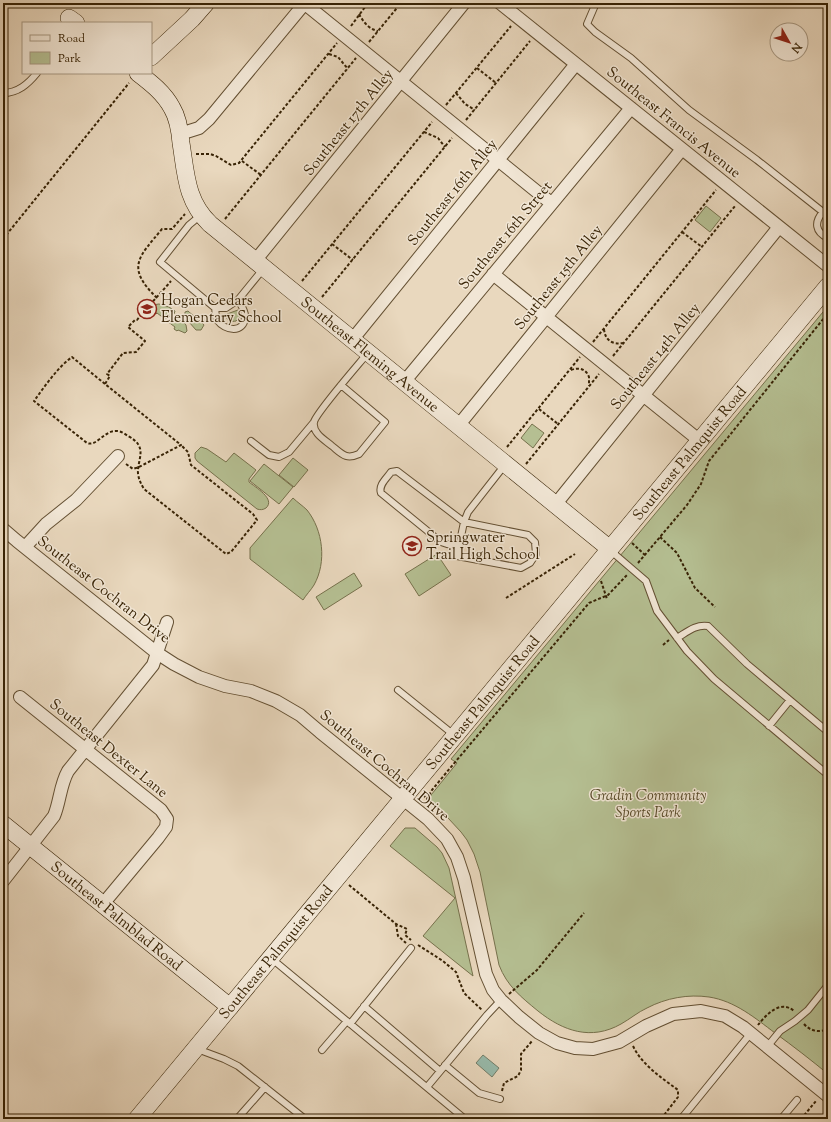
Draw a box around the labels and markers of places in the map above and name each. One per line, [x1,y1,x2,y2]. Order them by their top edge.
place label: Hogan Cedars Elementary School [161,291,282,329]
school or university icon: Hogan Cedars Elementary School [136,298,158,320]
place label: Springwater Trail High School [426,528,540,566]
school or university icon: Springwater Trail High School [401,535,423,557]

